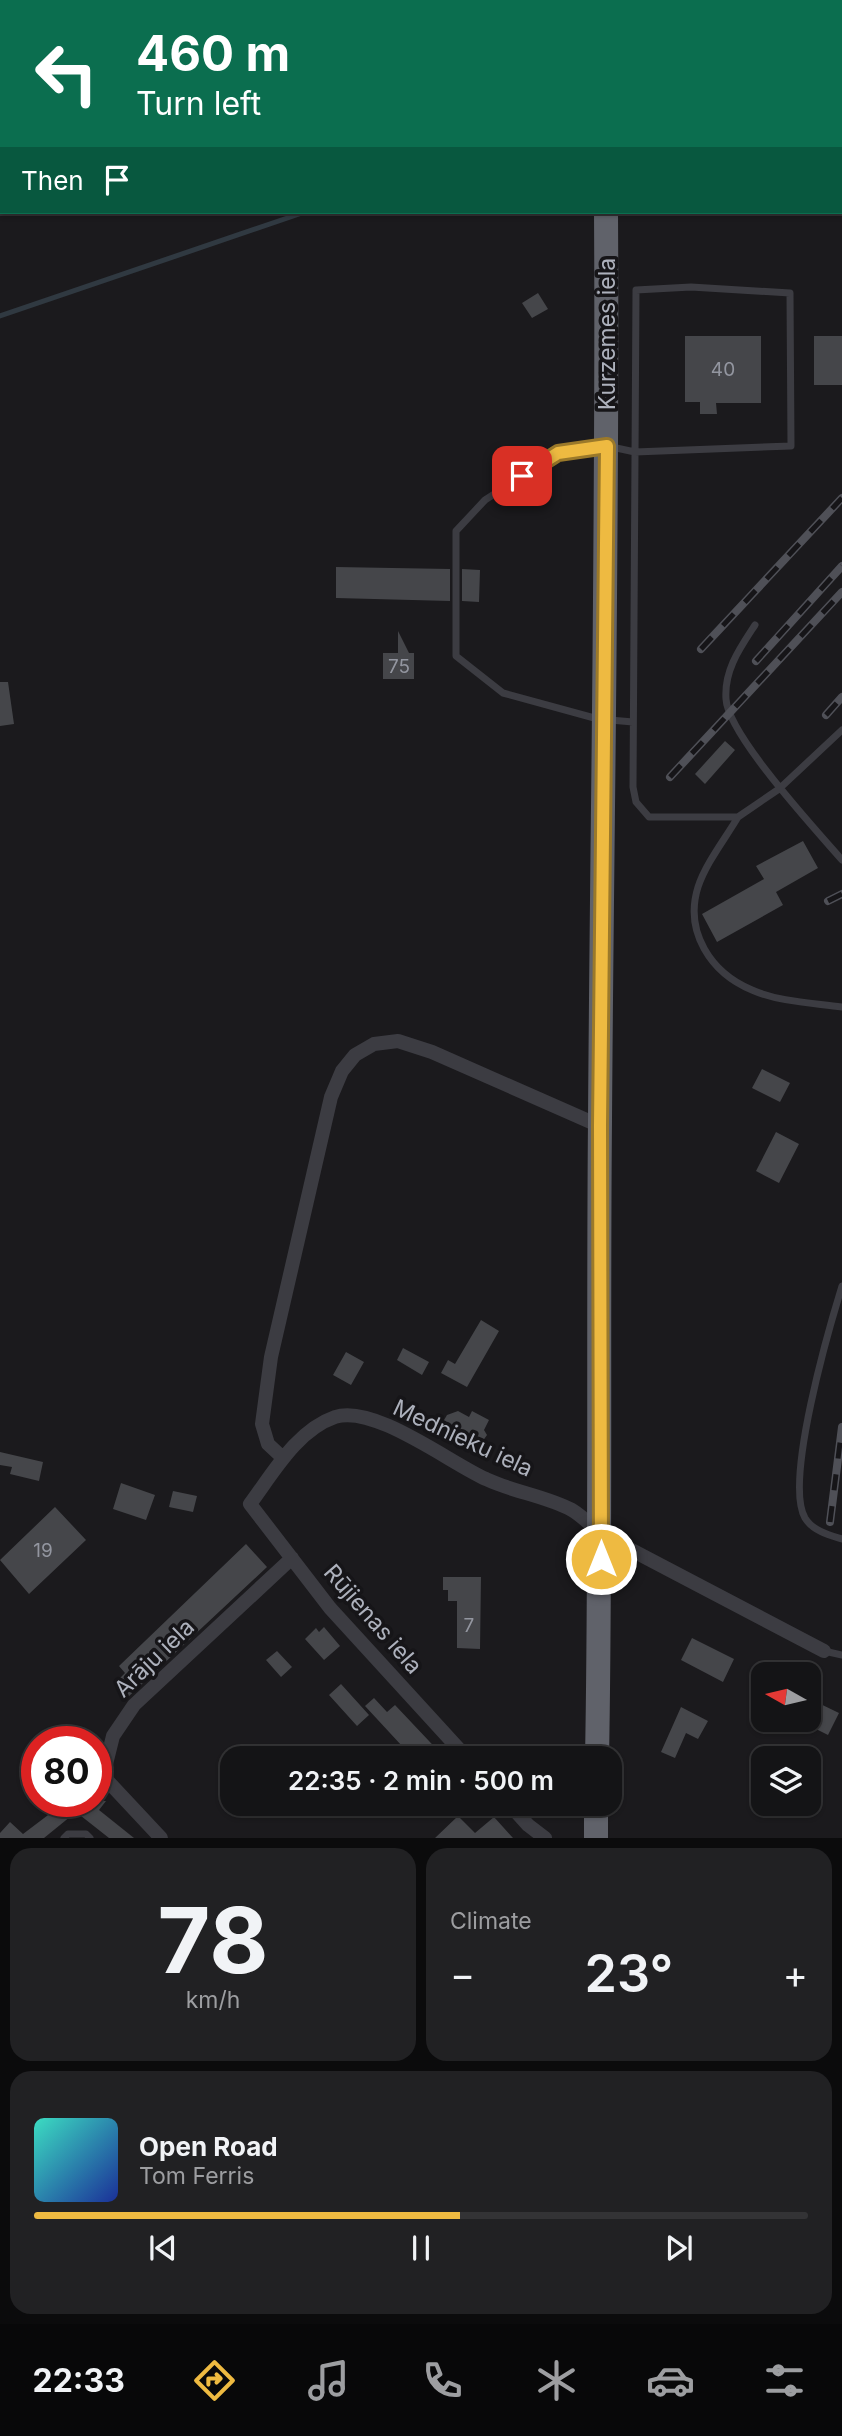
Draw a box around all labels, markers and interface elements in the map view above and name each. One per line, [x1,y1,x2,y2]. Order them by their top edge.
text: 460 m [136,24,290,83]
icon: left [21,28,112,119]
text: Turn left [136,84,261,123]
icon: arrive [98,161,136,199]
text: Then [21,165,84,196]
street label: Kurzemes iela [593,258,621,410]
house number: 40 [711,358,735,381]
pin [492,446,552,506]
icon: arrive [503,457,541,495]
house number: 75 [388,655,410,678]
street label: Mednieku iela [389,1393,537,1483]
position arrow [564,1522,638,1596]
house number: 19 [33,1539,53,1562]
street label: Rūjienas iela [318,1559,428,1679]
street label: Arāju iela [108,1613,200,1703]
house number: 7 [464,1614,474,1637]
north arrow [751,1662,821,1732]
map controls [751,1662,821,1816]
speed limit sign: 80 [21,1726,112,1817]
button: layers [751,1746,821,1816]
text: 22:35 · 2 min · 500 m [288,1765,554,1796]
text: 78 [158,1885,268,1995]
text: Climate [450,1907,532,1935]
text: 23° [585,1942,673,2005]
text: − [450,1951,475,1997]
text: + [783,1951,808,1997]
text: km/h [186,1986,240,2014]
text: Open Road [139,2131,278,2162]
text: Tom Ferris [139,2162,254,2190]
icon: previous [144,2229,182,2267]
icon: pause [402,2229,440,2267]
icon: next [660,2229,698,2267]
icon: directions [190,2356,239,2405]
icon: music [304,2356,353,2405]
icon: phone [418,2356,467,2405]
icon: climate [532,2356,581,2405]
icon: car [646,2356,695,2405]
icon: filters [760,2356,809,2405]
text: 22:33 [33,2361,125,2400]

